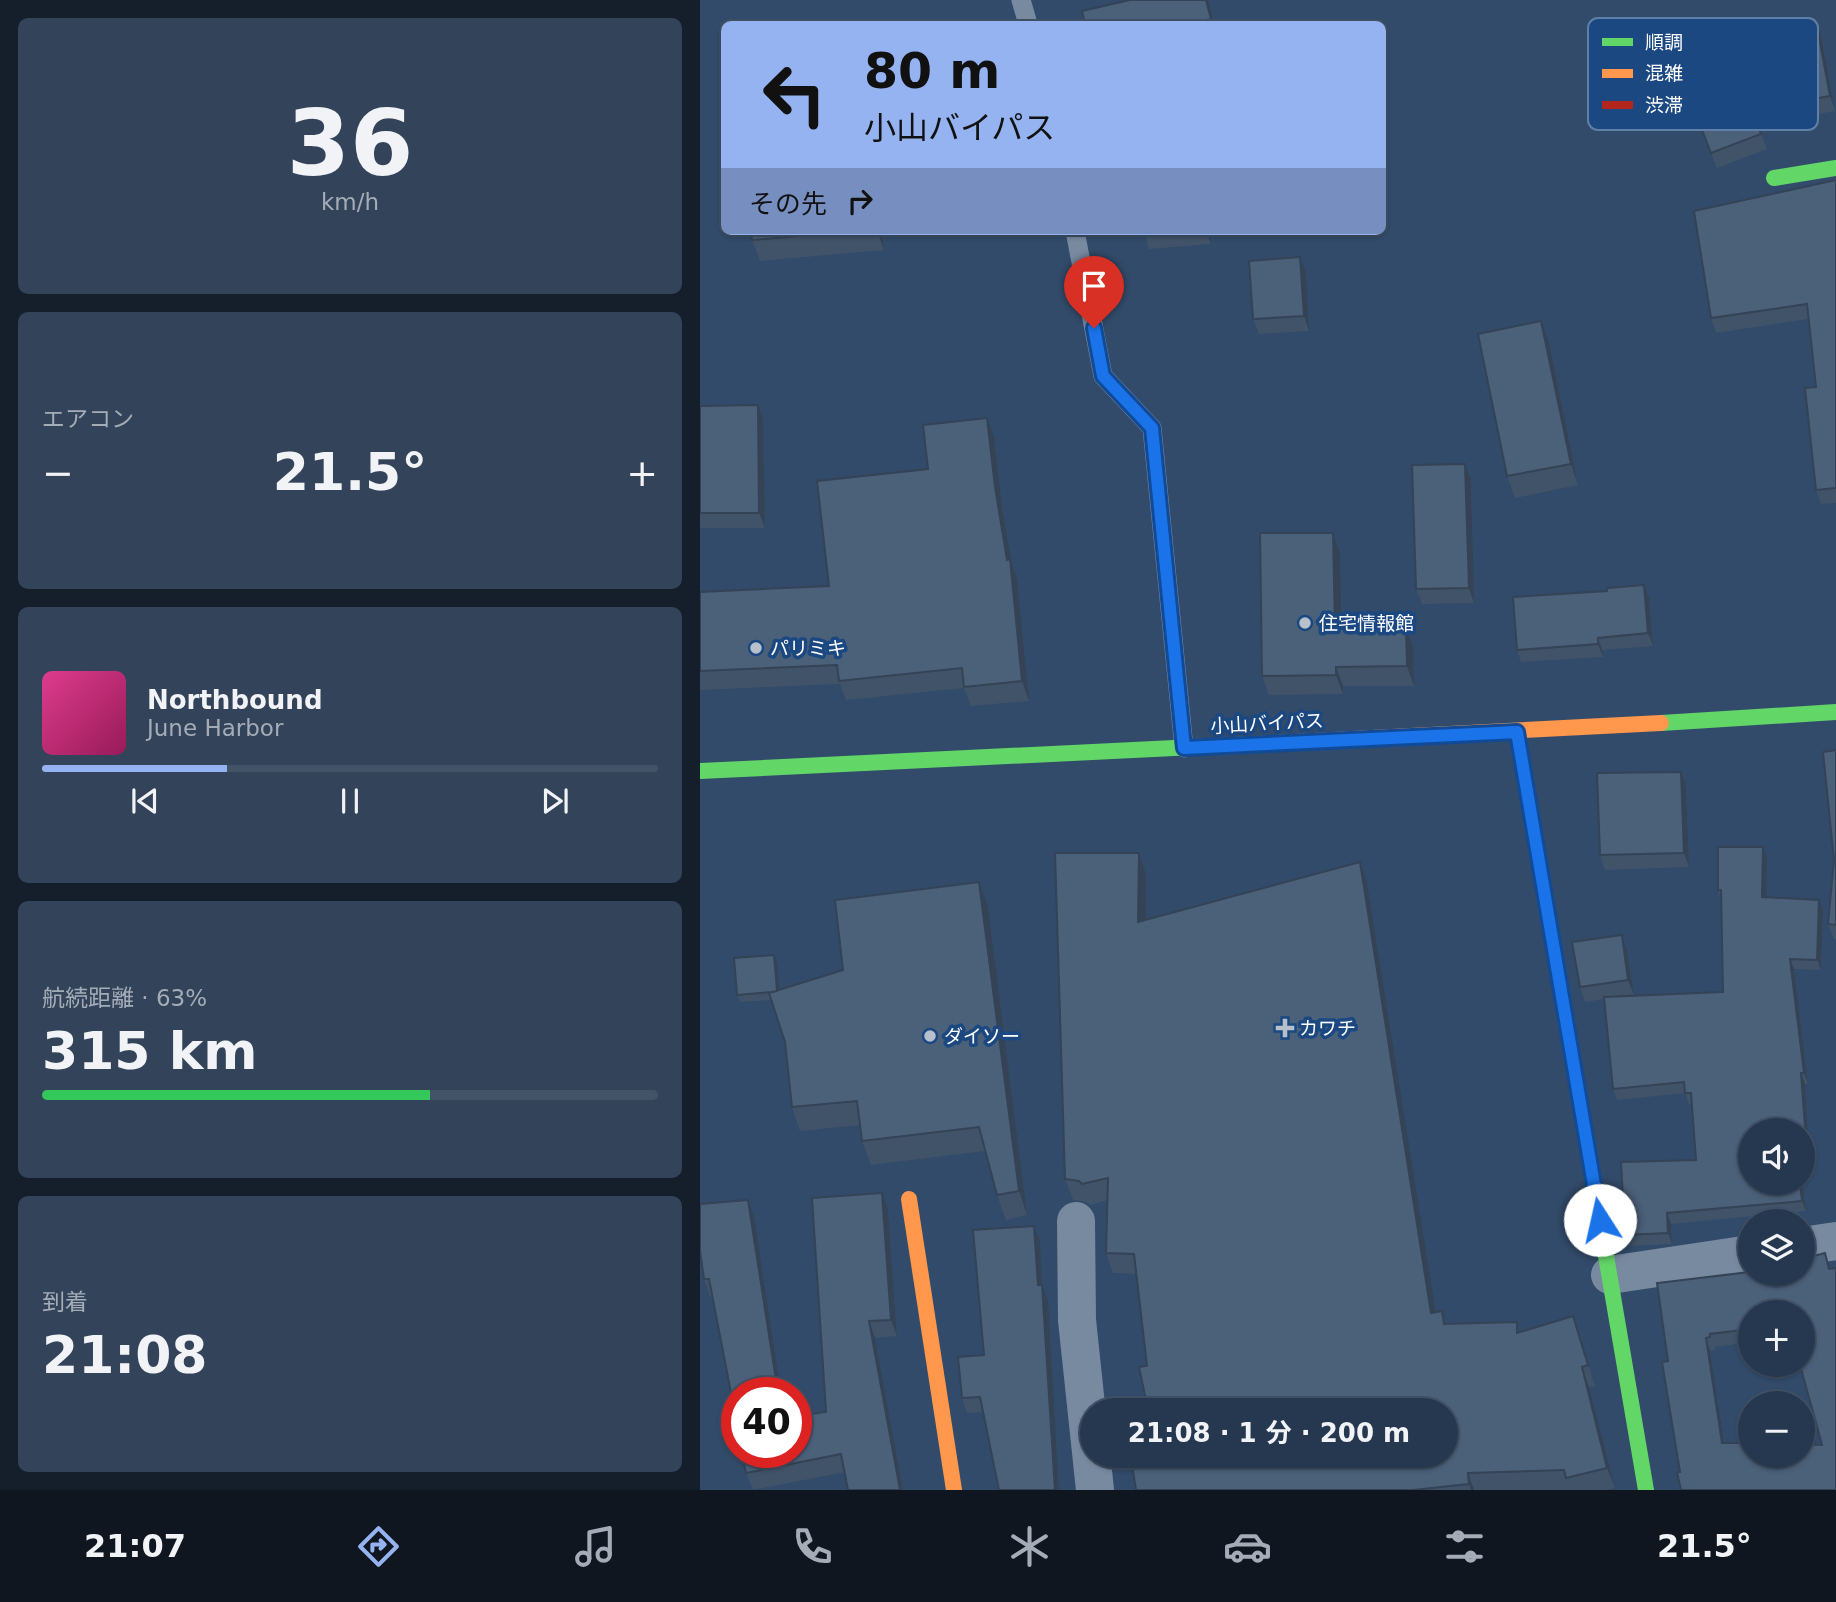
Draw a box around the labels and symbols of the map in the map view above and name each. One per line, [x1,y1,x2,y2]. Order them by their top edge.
legend [1588,18,1818,130]
text: 順調 [1645,31,1683,53]
text: 混雑 [1645,62,1683,84]
text: 渋滞 [1645,94,1683,116]
pin [1064,256,1124,328]
place label: 住宅情報館 [1319,612,1414,634]
marker: 住宅情報館 [1297,615,1313,631]
place label: パリミキ [770,637,846,659]
marker: パリミキ [748,640,764,656]
street label: 小山バイパス [1210,709,1324,737]
place label: カワチ [1299,1017,1356,1039]
marker: カワチ [1277,1020,1293,1036]
place label: ダイソー [944,1025,1020,1047]
marker: ダイソー [922,1028,938,1044]
position arrow [1563,1183,1637,1257]
speed limit sign: 40 [721,1377,812,1468]

